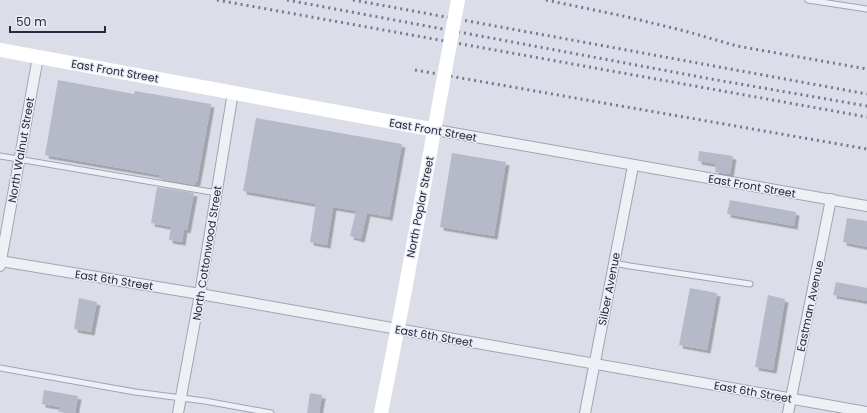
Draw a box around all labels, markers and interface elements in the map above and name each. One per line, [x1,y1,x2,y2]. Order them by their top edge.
scale bar [10,8,105,34]
text: 50 m [16,13,47,30]
street label: East Front Street [70,55,160,87]
street label: North Walnut Street [4,96,38,204]
street label: East Front Street [388,114,478,146]
street label: North Poplar Street [402,155,438,259]
street label: East Front Street [707,170,797,202]
street label: North Cottonwood Street [188,185,226,321]
street label: Silber Avenue [594,251,624,327]
street label: Eastman Avenue [793,259,828,353]
street label: East 6th Street [74,266,154,294]
street label: East 6th Street [394,321,474,351]
street label: East 6th Street [713,377,793,407]

